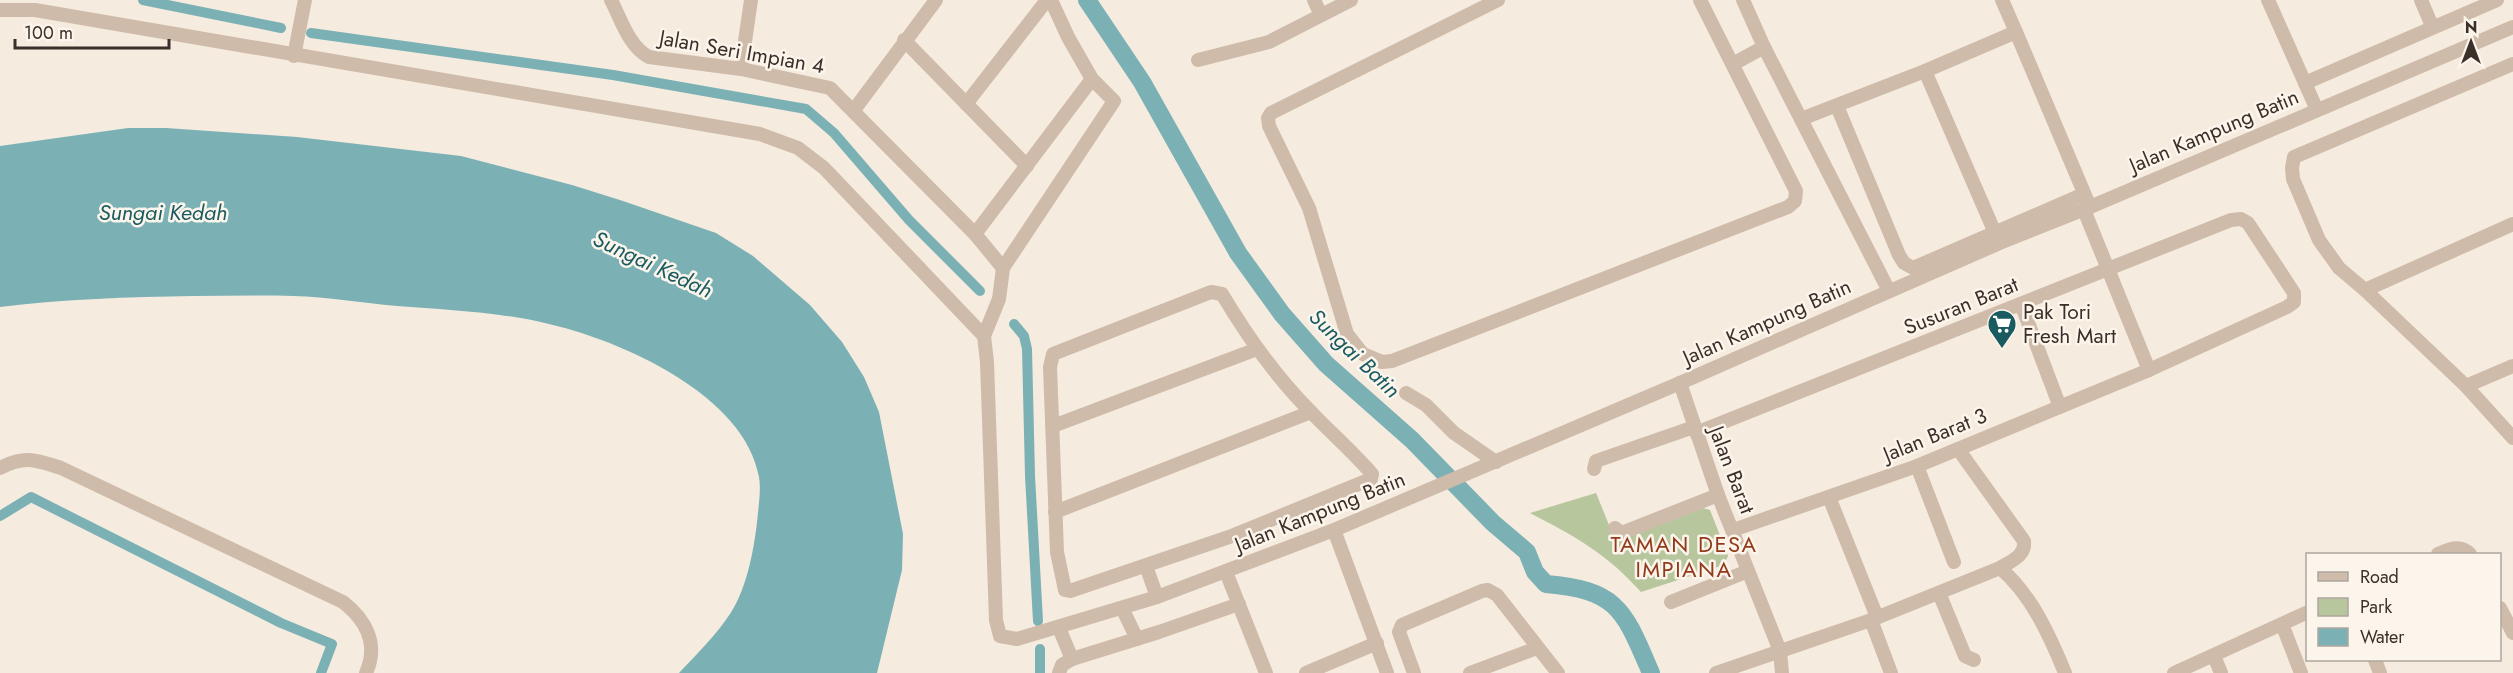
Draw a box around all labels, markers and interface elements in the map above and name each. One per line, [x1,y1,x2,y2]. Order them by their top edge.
scale bar [15,12,170,50]
north arrow [2441,12,2501,72]
text: N [2465,16,2477,39]
text: 100 m [24,20,73,46]
street label: Jalan Seri Impian 4 [654,22,827,81]
street label: Jalan Kampung Batin [2122,82,2303,181]
water label: Sungai Kedah [99,196,227,228]
water label: Sungai Kedah [588,222,718,306]
street label: Susuran Barat [1899,269,2023,343]
street label: Jalan Kampung Batin [1675,271,1856,374]
place label: Pak Tori Fresh Mart [2023,297,2116,351]
water label: Sungai Batin [1302,301,1408,405]
supermarket icon: Pak Tori Fresh Mart [1986,308,2018,350]
street label: Jalan Barat 3 [1876,401,1991,471]
street label: Jalan Barat [1701,419,1762,518]
street label: Jalan Kampung Batin [1228,464,1410,561]
district label: TAMAN DESA IMPIANA [1610,528,1758,585]
legend [2306,553,2501,661]
text: Road [2360,564,2399,590]
text: Park [2360,594,2392,620]
text: Water [2360,624,2405,650]

